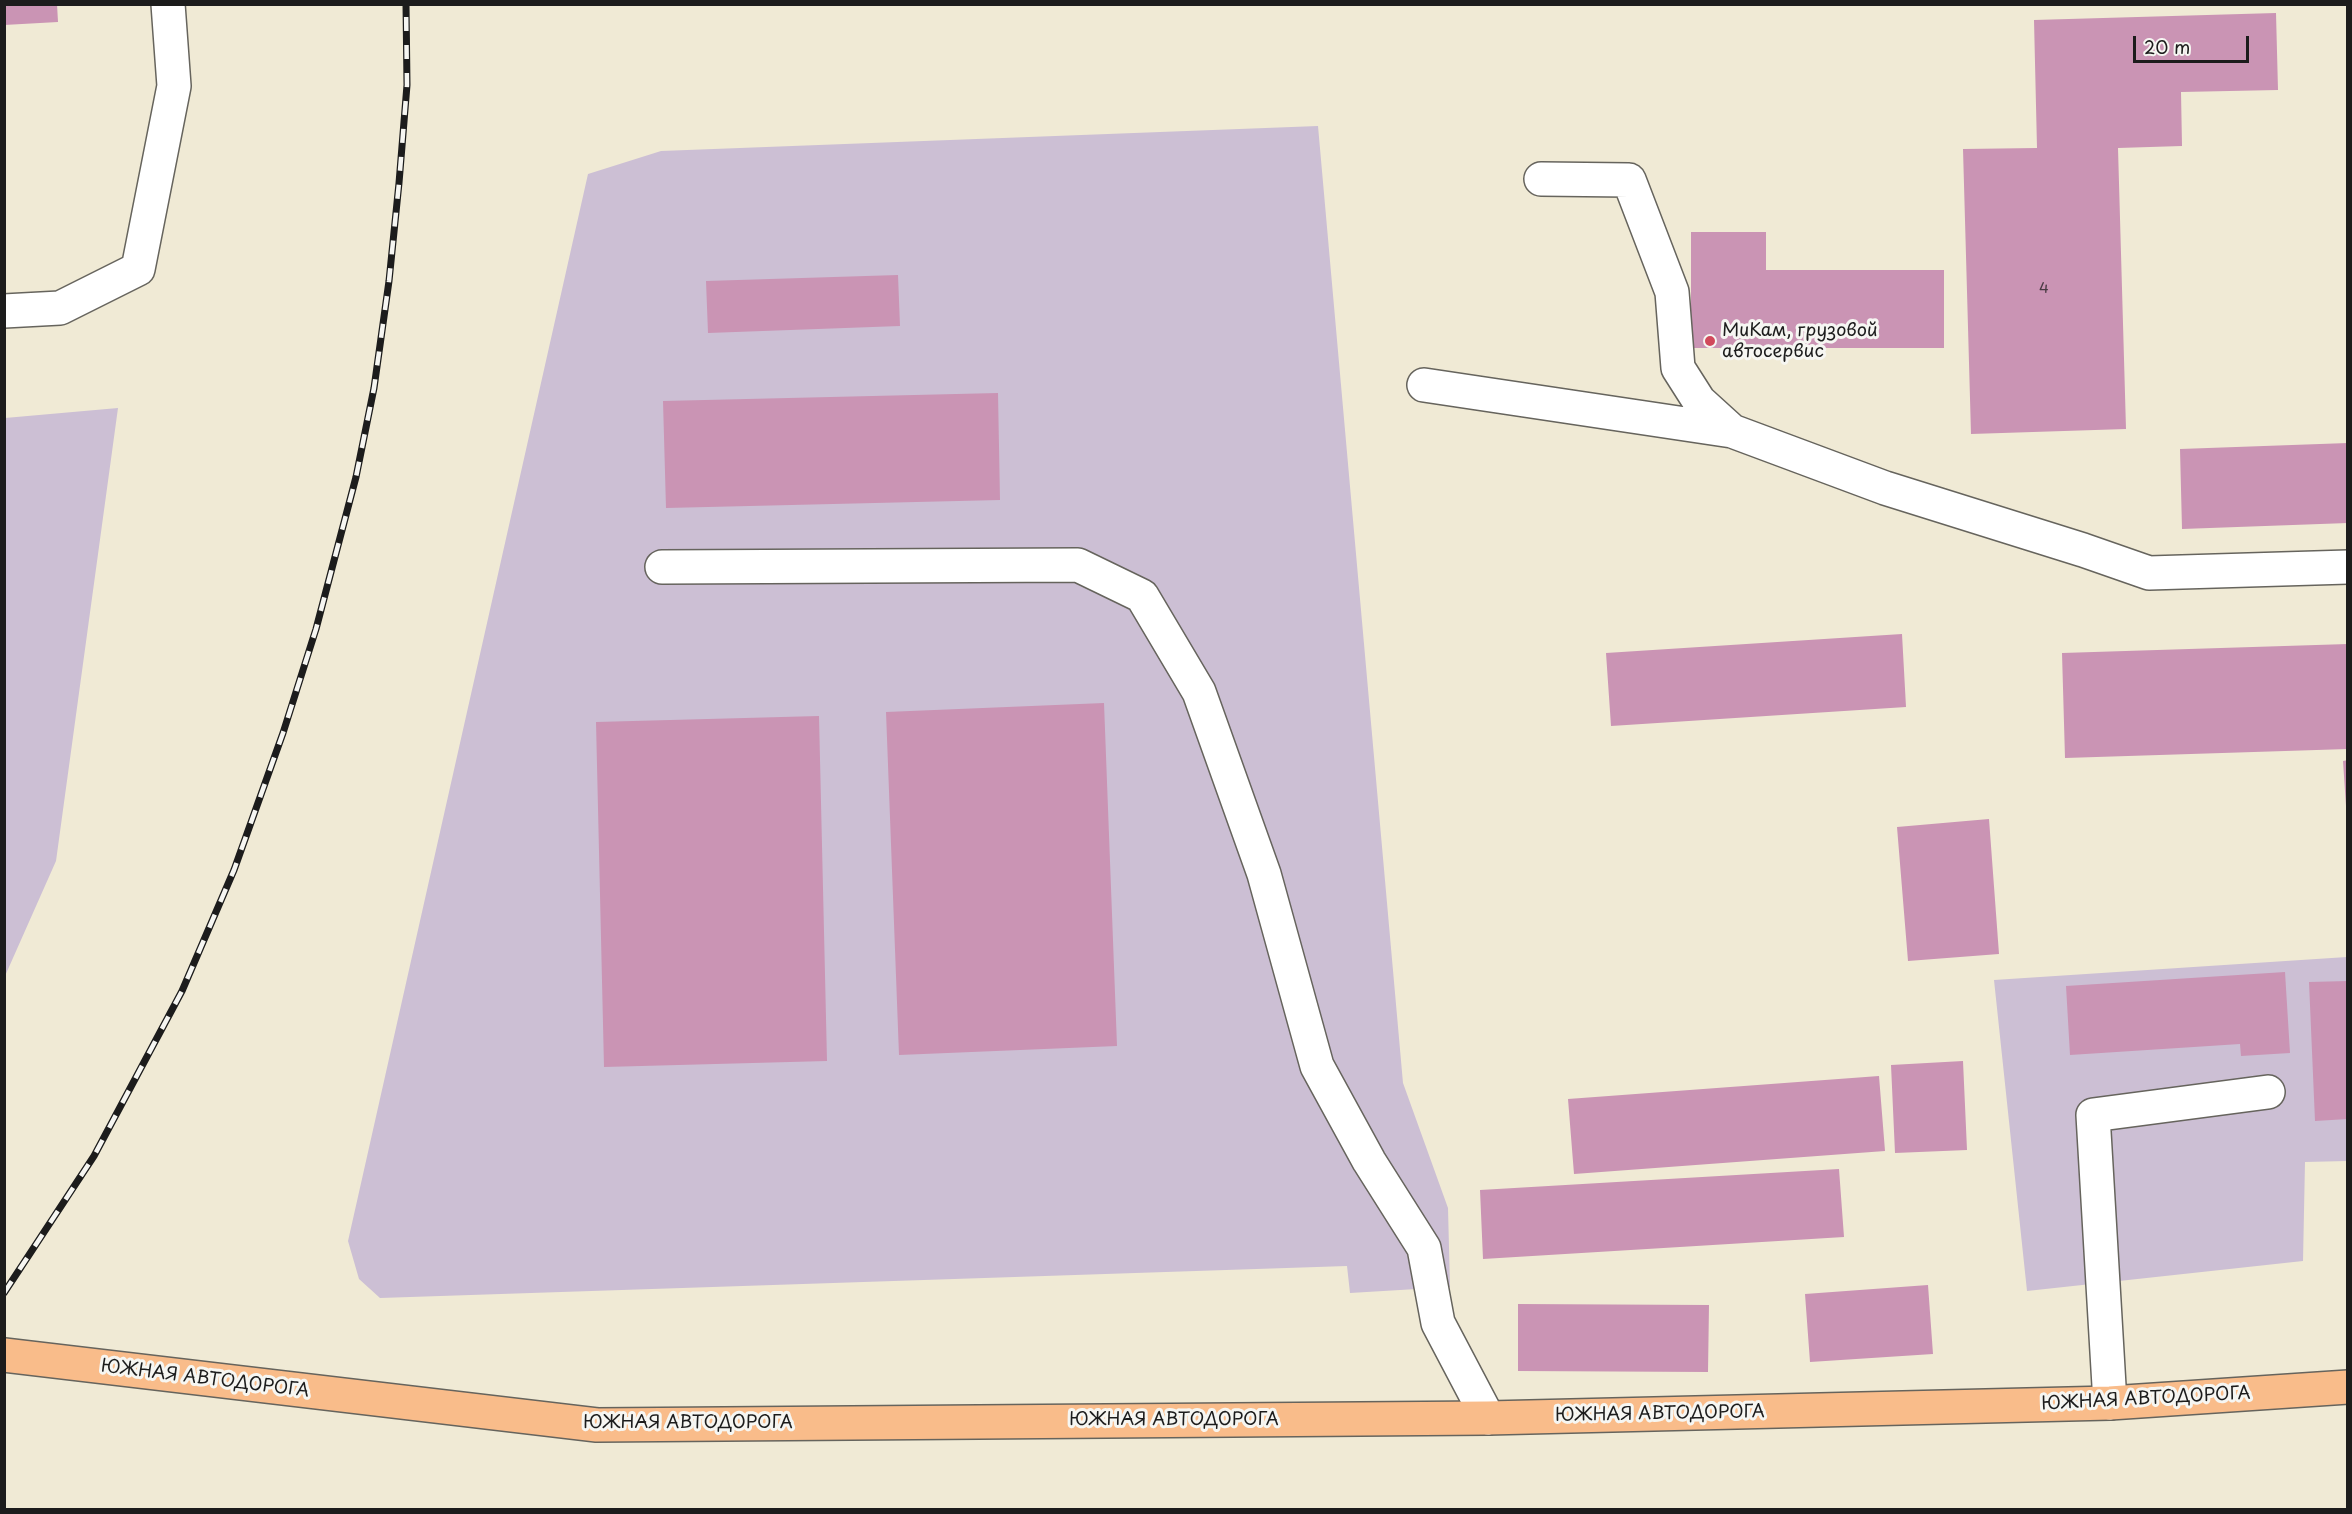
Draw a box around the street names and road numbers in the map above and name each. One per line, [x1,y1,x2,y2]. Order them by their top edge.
street label: ЮЖНАЯ АВТОДОРОГА [100,1356,310,1402]
street label: ЮЖНАЯ АВТОДОРОГА [2041,1383,2251,1415]
street label: ЮЖНАЯ АВТОДОРОГА [1555,1401,1765,1427]
street label: ЮЖНАЯ АВТОДОРОГА [1069,1409,1279,1431]
street label: ЮЖНАЯ АВТОДОРОГА [583,1412,793,1434]

